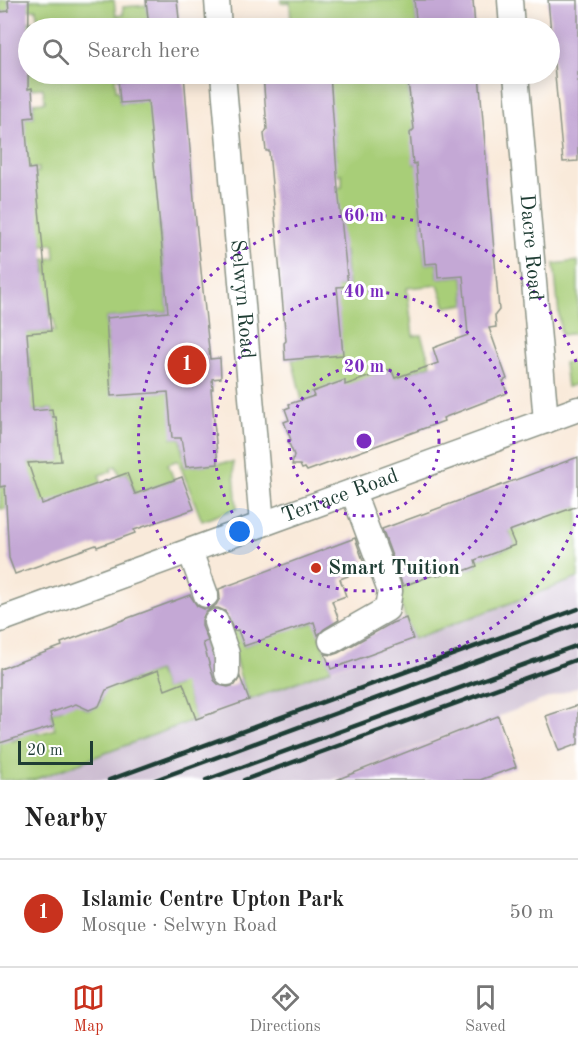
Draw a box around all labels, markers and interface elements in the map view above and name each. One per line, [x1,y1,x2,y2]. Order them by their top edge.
search box [18,18,560,84]
icon: search [39,35,72,68]
text: Search here [87,40,200,62]
street label: Dacre Road [516,193,546,302]
text: 60 m [344,207,384,225]
street label: Selwyn Road [227,239,258,360]
text: 40 m [344,283,384,301]
pin: 1 [168,342,207,388]
text: 20 m [344,358,384,376]
centre of rings [354,431,374,451]
street label: Terrace Road [279,465,401,527]
your location [225,517,254,546]
place label: Smart Tuition [328,558,460,579]
marker: Smart Tuition [309,561,323,575]
scale bar [18,738,93,766]
text: 20 m [27,743,63,759]
text: Nearby [24,806,108,832]
text: Islamic Centre Upton Park [81,889,344,911]
text: 1 [38,903,49,923]
text: 50 m [509,903,554,923]
text: Mosque · Selwyn Road [81,916,277,936]
tab: Map [72,981,105,1037]
tab: Directions [250,981,321,1037]
tab: Saved [465,981,506,1037]

